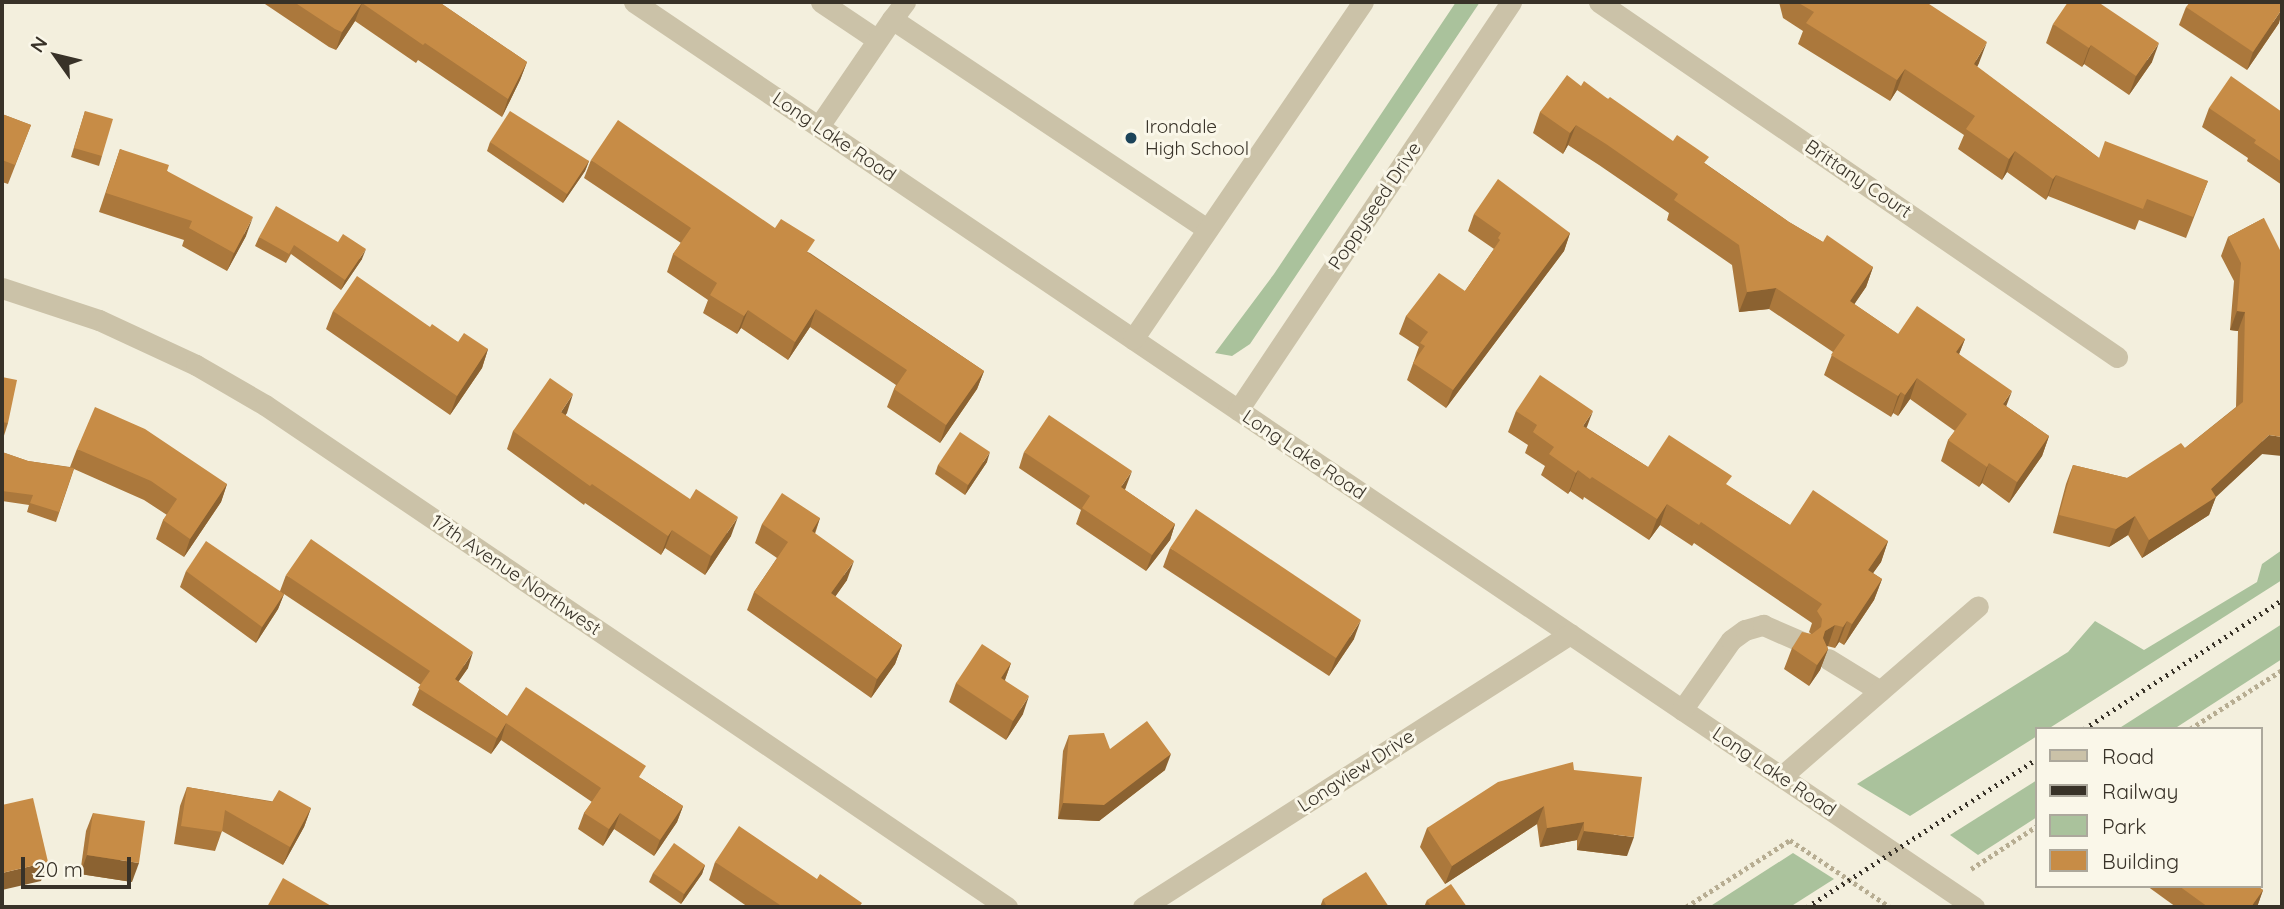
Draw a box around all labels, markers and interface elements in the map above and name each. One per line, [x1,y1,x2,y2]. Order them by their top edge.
north arrow [21,21,91,91]
text: N [25,32,52,57]
street label: Long Lake Road [768,87,900,187]
place label: Irondale High School [1145,116,1249,160]
marker: Irondale High School [1123,130,1139,146]
street label: Brittany Court [1800,135,1916,223]
street label: Poppyseed Drive [1324,138,1426,274]
street label: Long Lake Road [1238,405,1370,505]
street label: 17th Avenue Northwest [427,510,605,640]
street label: Long Lake Road [1708,722,1840,822]
street label: Longview Drive [1293,725,1419,817]
legend [2036,727,2263,888]
text: Road [2102,743,2154,769]
text: Railway [2102,778,2178,804]
text: Park [2102,813,2146,839]
scale bar [24,842,135,886]
text: Building [2102,848,2179,874]
text: 20 m [34,856,83,882]

